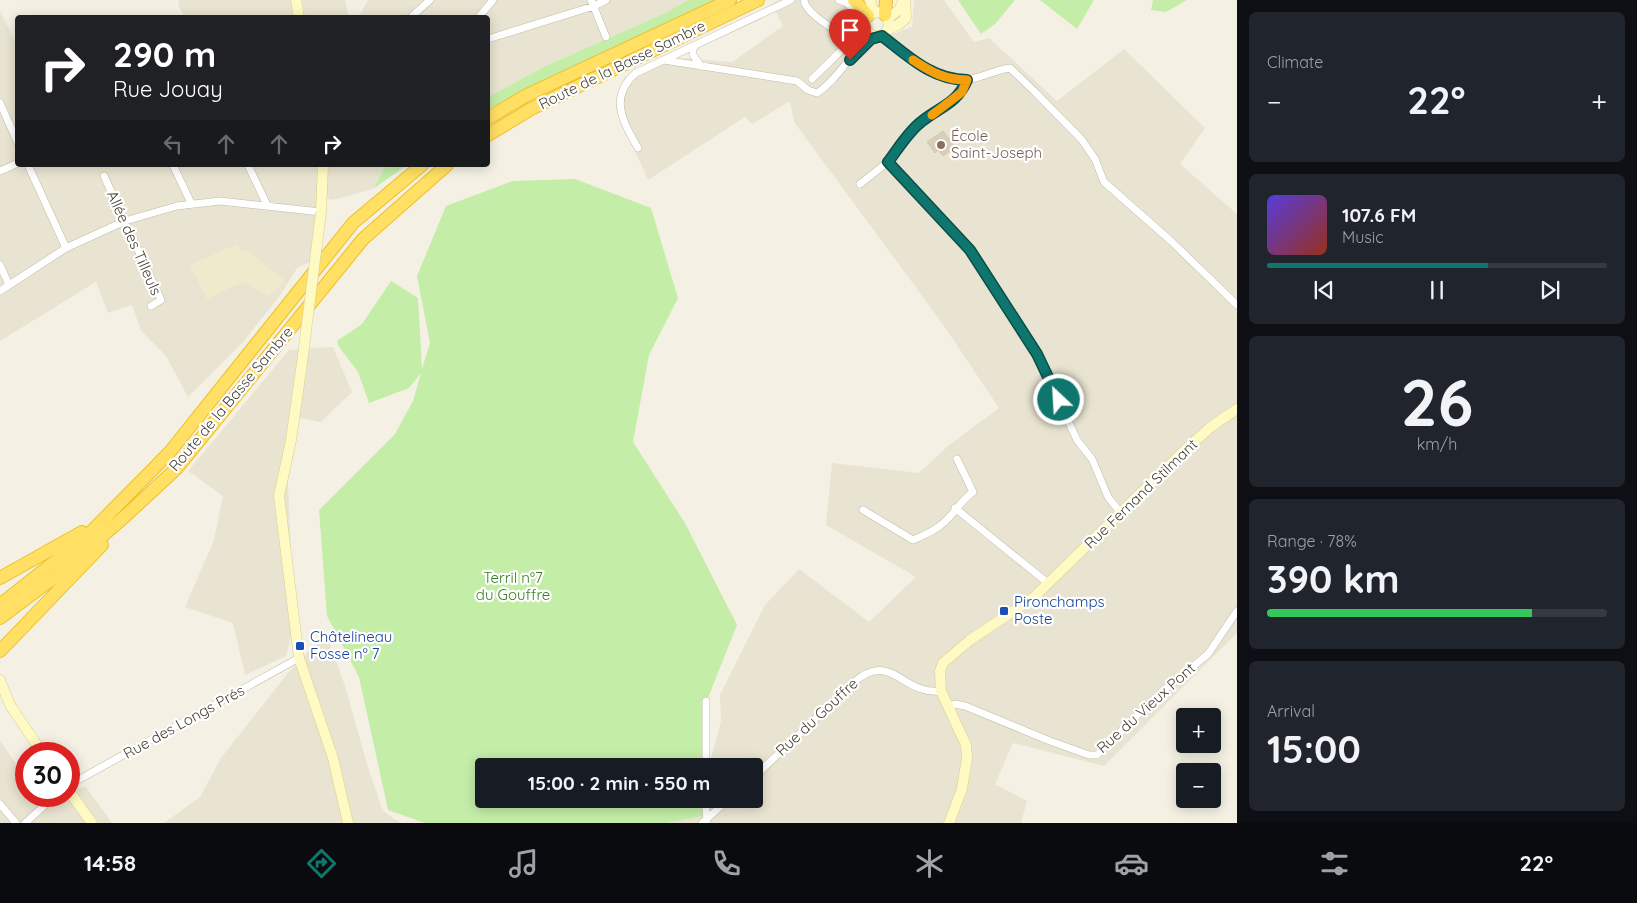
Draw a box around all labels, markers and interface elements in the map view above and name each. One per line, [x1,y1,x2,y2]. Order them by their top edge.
pin [829,9,871,60]
street label: Route de la Basse Sambre [535,16,708,113]
icon: arrive [836,16,864,44]
text: 290 m [113,32,216,76]
icon: right [30,35,95,100]
text: Climate [1267,52,1323,72]
text: Rue Jouay [113,75,223,103]
text: 22° [1407,76,1465,124]
text: − [1267,84,1282,119]
text: + [1591,84,1607,119]
place label: École Saint-Joseph [951,126,1042,162]
icon: left [159,130,187,158]
icon: ahead [212,130,240,158]
icon: ahead [265,130,293,158]
icon: right [318,130,346,158]
marker: École Saint-Joseph [935,139,947,151]
street label: Allée des Tilleuls [103,187,166,298]
text: 107.6 FM [1342,203,1416,227]
text: Music [1342,227,1384,247]
icon: previous [1310,276,1338,304]
icon: pause [1423,276,1451,304]
icon: next [1536,276,1564,304]
street label: Route de la Basse Sambre [164,322,297,475]
text: 26 [1401,361,1473,442]
position arrow [1032,373,1084,425]
text: km/h [1417,434,1457,454]
street label: Rue Fernand Stilmant [1080,435,1201,553]
text: Range · 78% [1267,531,1357,551]
text: 390 km [1267,555,1400,603]
park label: Terril n°7 du Gouffre [476,568,550,604]
place label: Pironchamps Poste [1014,592,1105,628]
marker: Pironchamps Poste [998,605,1010,617]
place label: Châtelineau Fosse n° 7 [310,627,392,663]
marker: Châtelineau Fosse n° 7 [294,640,306,652]
street label: Rue du Vieux Pont [1092,658,1199,757]
street label: Rue du Gouffre [772,674,862,760]
street label: Rue des Longs Prés [120,680,248,763]
text: Arrival [1267,701,1315,721]
map controls [1176,708,1221,808]
button: + [1176,708,1221,753]
text: 15:00 [1267,725,1361,773]
speed limit sign: 30 [15,742,80,807]
button: − [1176,763,1221,808]
text: 15:00 · 2 min · 550 m [528,771,710,795]
icon: directions [304,846,339,881]
icon: music [506,846,541,881]
icon: phone [709,846,744,881]
icon: climate [912,846,947,881]
icon: car [1114,846,1149,881]
icon: filters [1317,846,1352,881]
text: 14:58 [84,849,136,877]
text: 22° [1519,849,1553,877]

